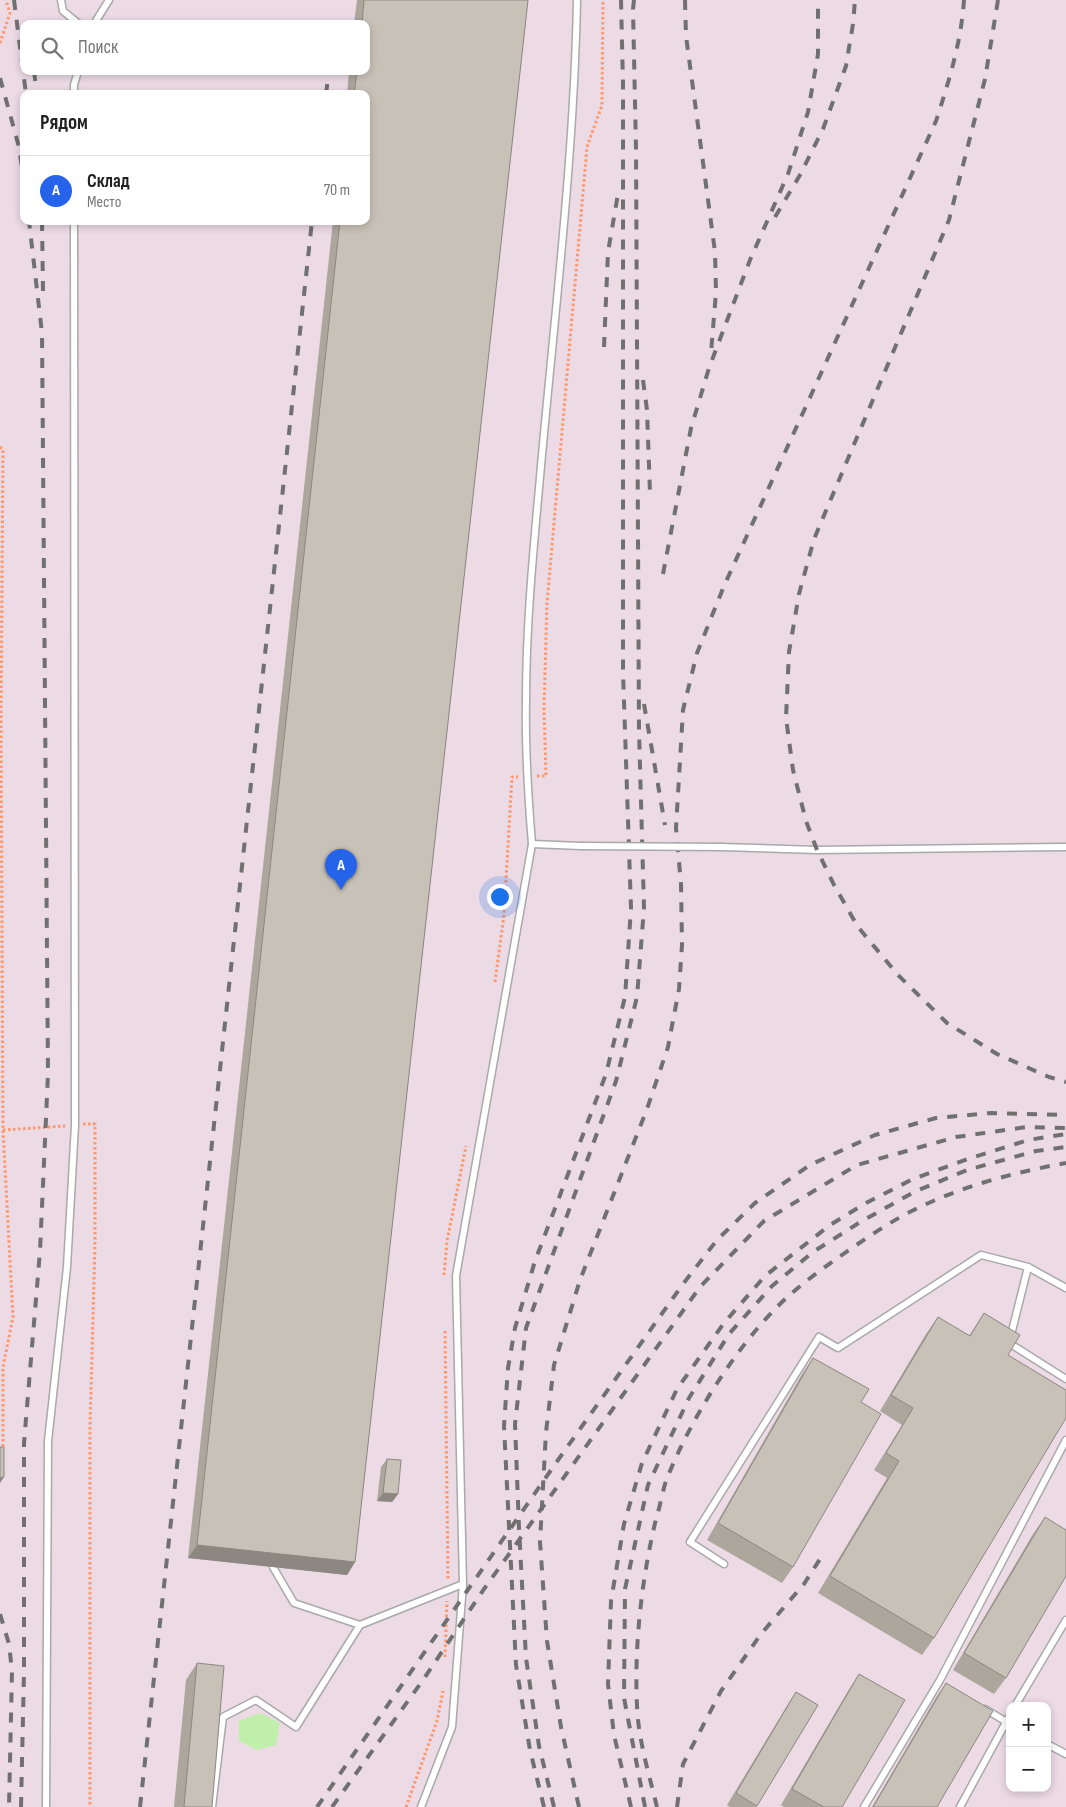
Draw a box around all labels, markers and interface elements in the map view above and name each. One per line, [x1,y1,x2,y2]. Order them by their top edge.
search box [20,20,370,75]
icon: search [38,34,66,62]
text: Поиск [78,36,118,59]
text: Рядом [40,110,88,135]
text: Склад [87,170,129,193]
text: A [52,181,60,200]
text: 70 m [324,181,350,200]
text: Место [87,193,121,212]
pin: A [325,849,357,890]
your location [487,884,513,910]
map controls [1006,1702,1051,1792]
button: + [1006,1702,1051,1747]
button: − [1006,1747,1051,1792]

